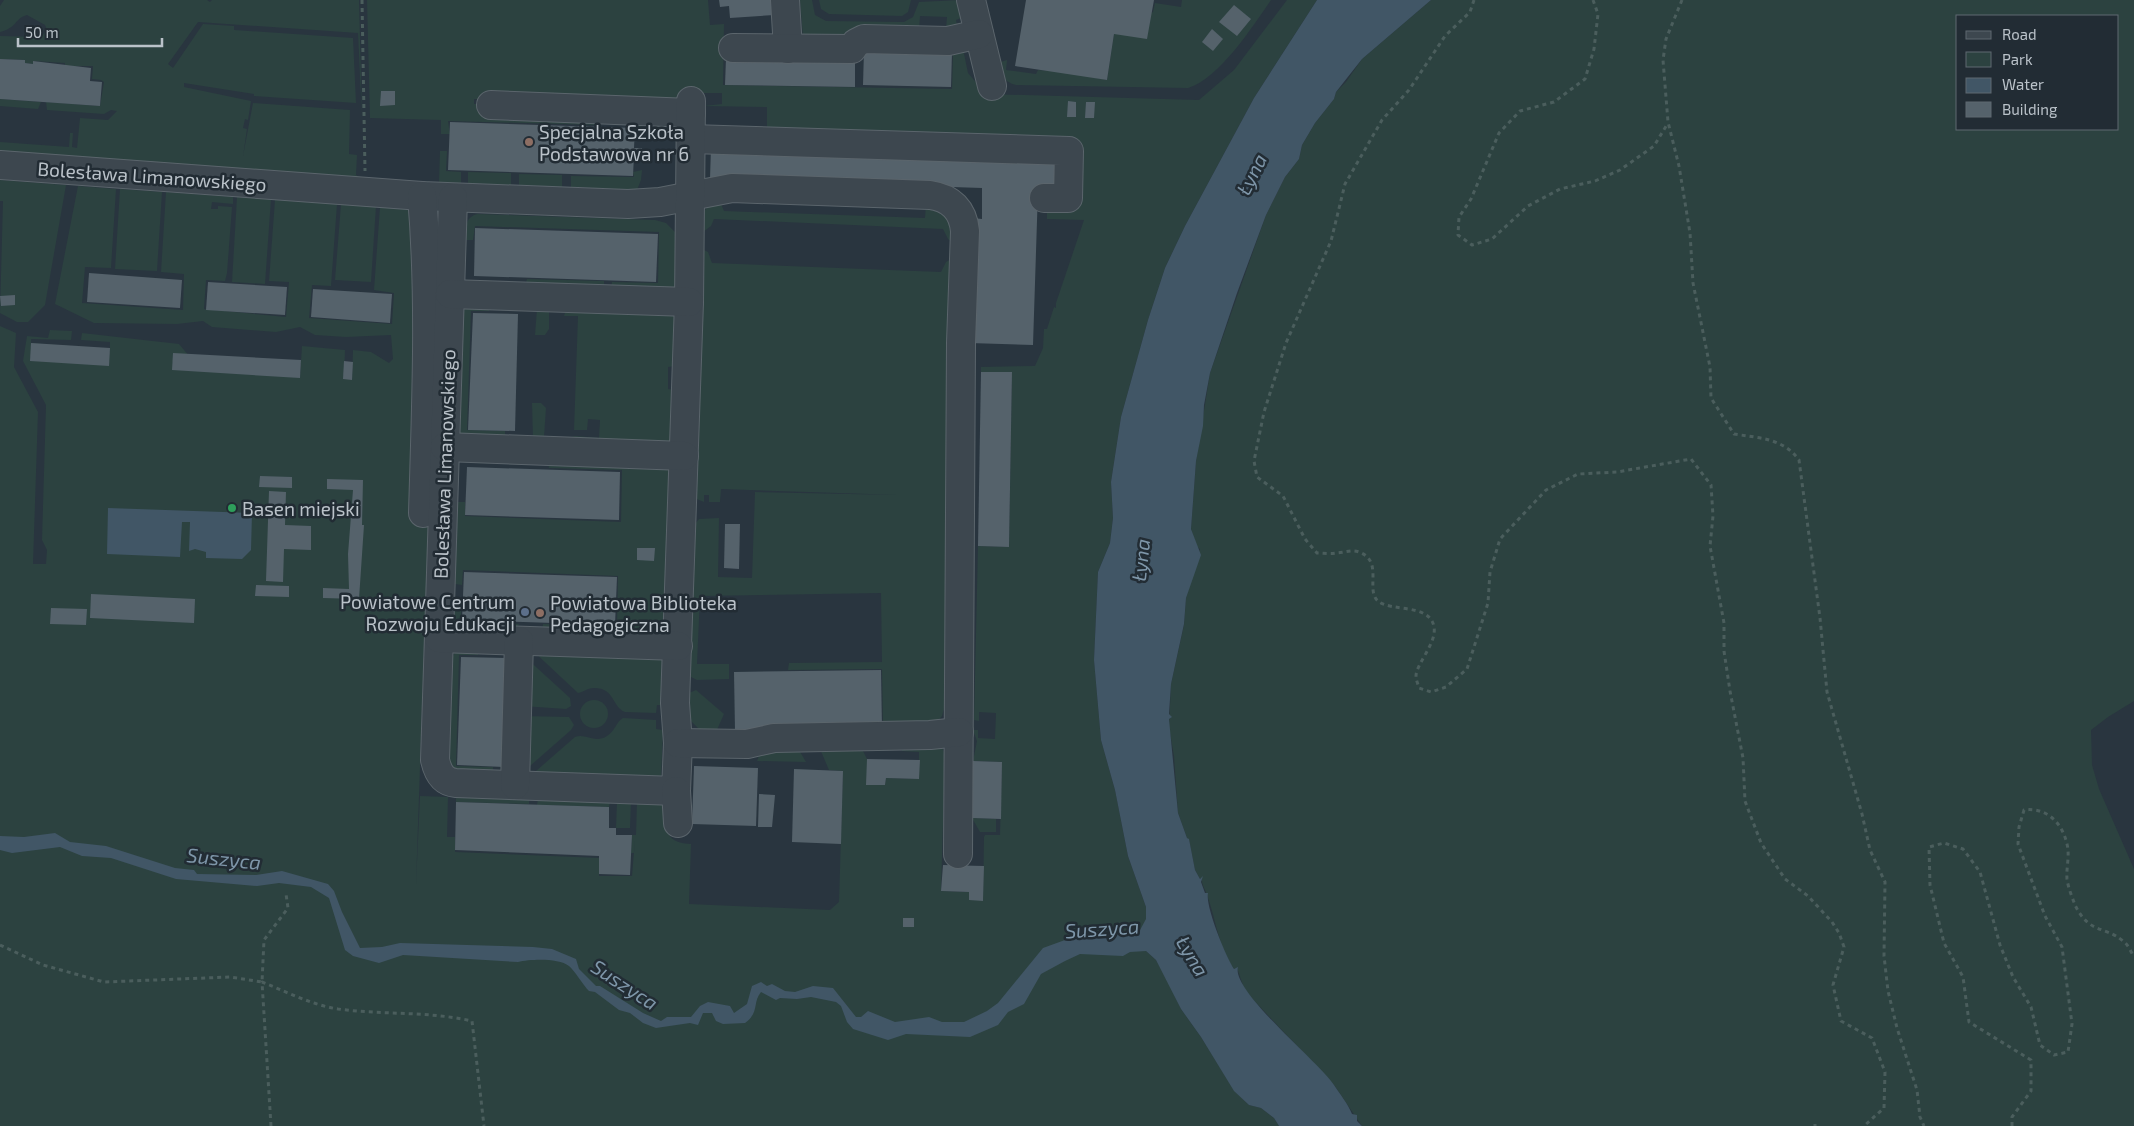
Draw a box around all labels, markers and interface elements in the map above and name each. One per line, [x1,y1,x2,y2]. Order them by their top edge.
scale bar [18,15,161,47]
legend [1956,15,2119,130]
text: 50 m [25,23,59,41]
text: Road [2002,25,2037,43]
text: Park [2002,50,2033,68]
text: Water [2002,75,2044,93]
text: Building [2002,100,2058,118]
place label: Specjalna Szkoła Podstawowa nr 6 [539,120,689,165]
marker: Specjalna Szkoła Podstawowa nr 6 [523,136,535,148]
water label: Łyna [1231,150,1272,199]
street label: Bolesława Limanowskiego [37,157,267,195]
street label: Bolesława Limanowskiego [429,349,459,579]
place label: Basen miejski [242,497,360,520]
marker: Basen miejski [226,502,238,514]
water label: Łyna [1126,537,1155,583]
place label: Powiatowe Centrum Rozwoju Edukacji [340,590,515,635]
place label: Powiatowa Biblioteka Pedagogiczna [550,591,737,636]
marker: Powiatowe Centrum Rozwoju Edukacji [519,606,531,618]
marker: Powiatowa Biblioteka Pedagogiczna [534,607,546,619]
water label: Suszyca [186,842,262,875]
water label: Suszyca [1064,913,1140,944]
water label: Łyna [1171,932,1214,981]
water label: Suszyca [587,954,663,1015]

